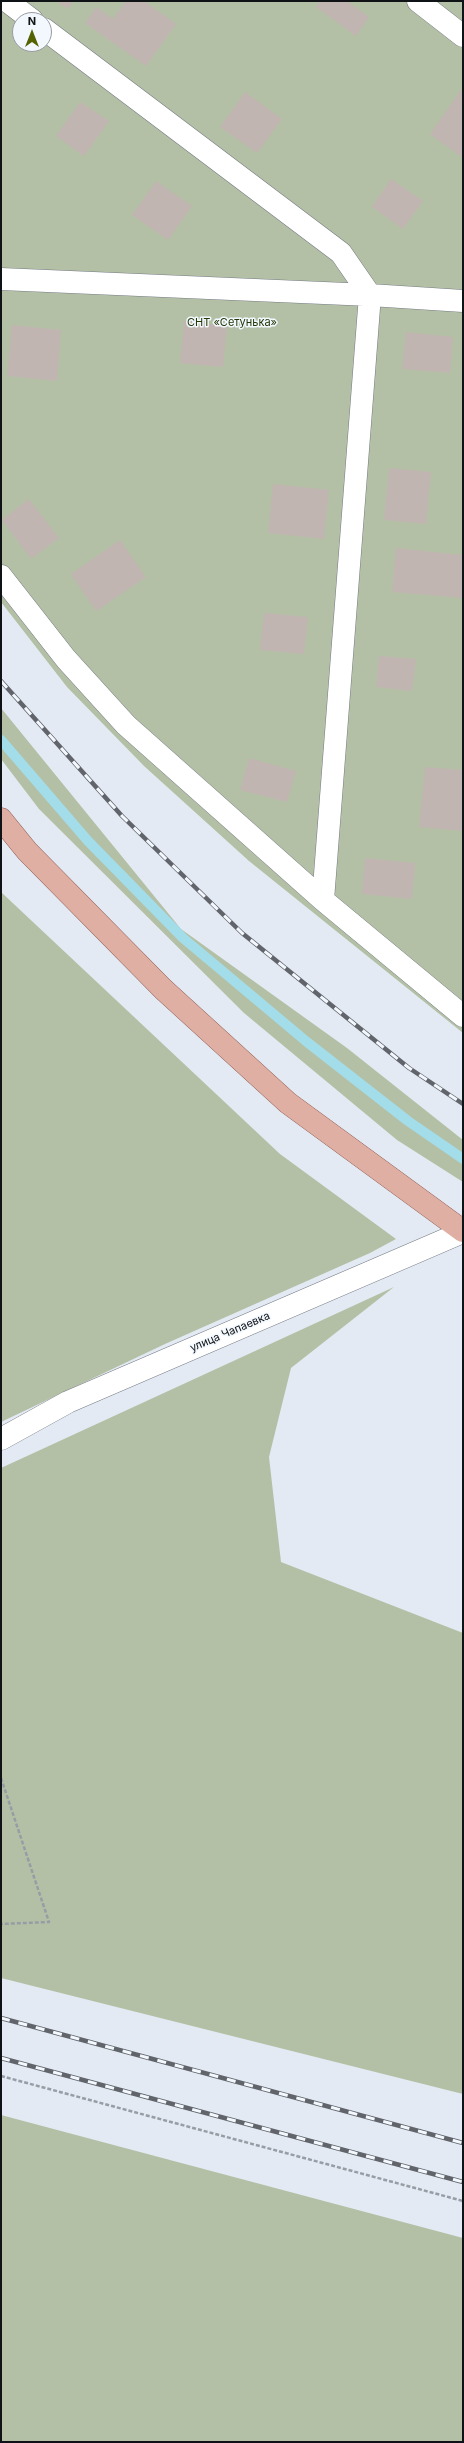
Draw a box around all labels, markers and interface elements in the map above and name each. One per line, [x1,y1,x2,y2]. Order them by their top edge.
north arrow [12,12,52,52]
text: N [28,14,36,28]
park label: СНТ «Сетунька» [187,316,277,330]
street label: улица Чапаевка [188,1309,272,1355]

